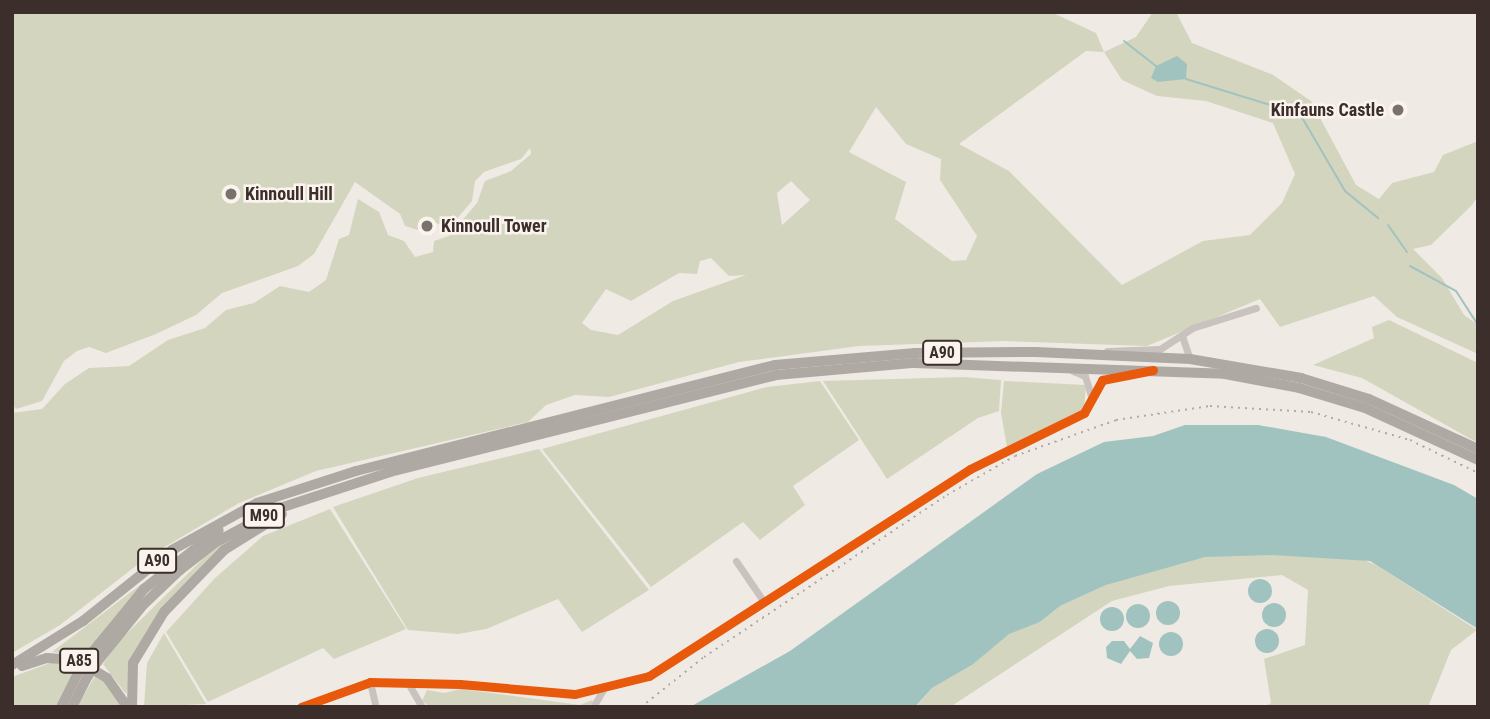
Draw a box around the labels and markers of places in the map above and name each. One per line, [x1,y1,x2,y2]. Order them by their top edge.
place label: Kinfauns Castle [1271,99,1384,121]
marker: Kinfauns Castle [1390,102,1406,118]
place label: Kinnoull Hill [245,183,333,205]
marker: Kinnoull Hill [223,186,239,202]
place label: Kinnoull Tower [441,215,547,237]
marker: Kinnoull Tower [419,218,435,234]

